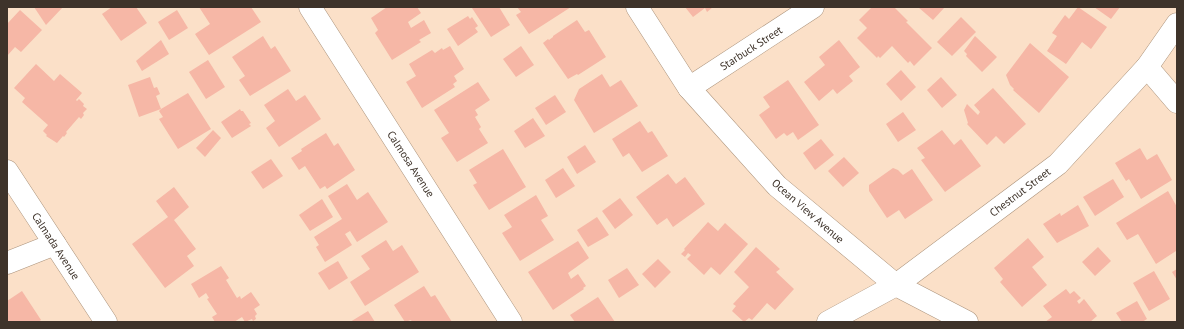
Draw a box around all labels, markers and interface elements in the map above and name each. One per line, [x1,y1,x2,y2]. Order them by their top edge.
street label: Starbuck Street [717,22,785,73]
street label: Calmosa Avenue [384,128,438,200]
street label: Chestnut Street [987,164,1054,220]
street label: Ocean View Avenue [769,176,847,247]
street label: Calmada Avenue [29,210,83,283]

